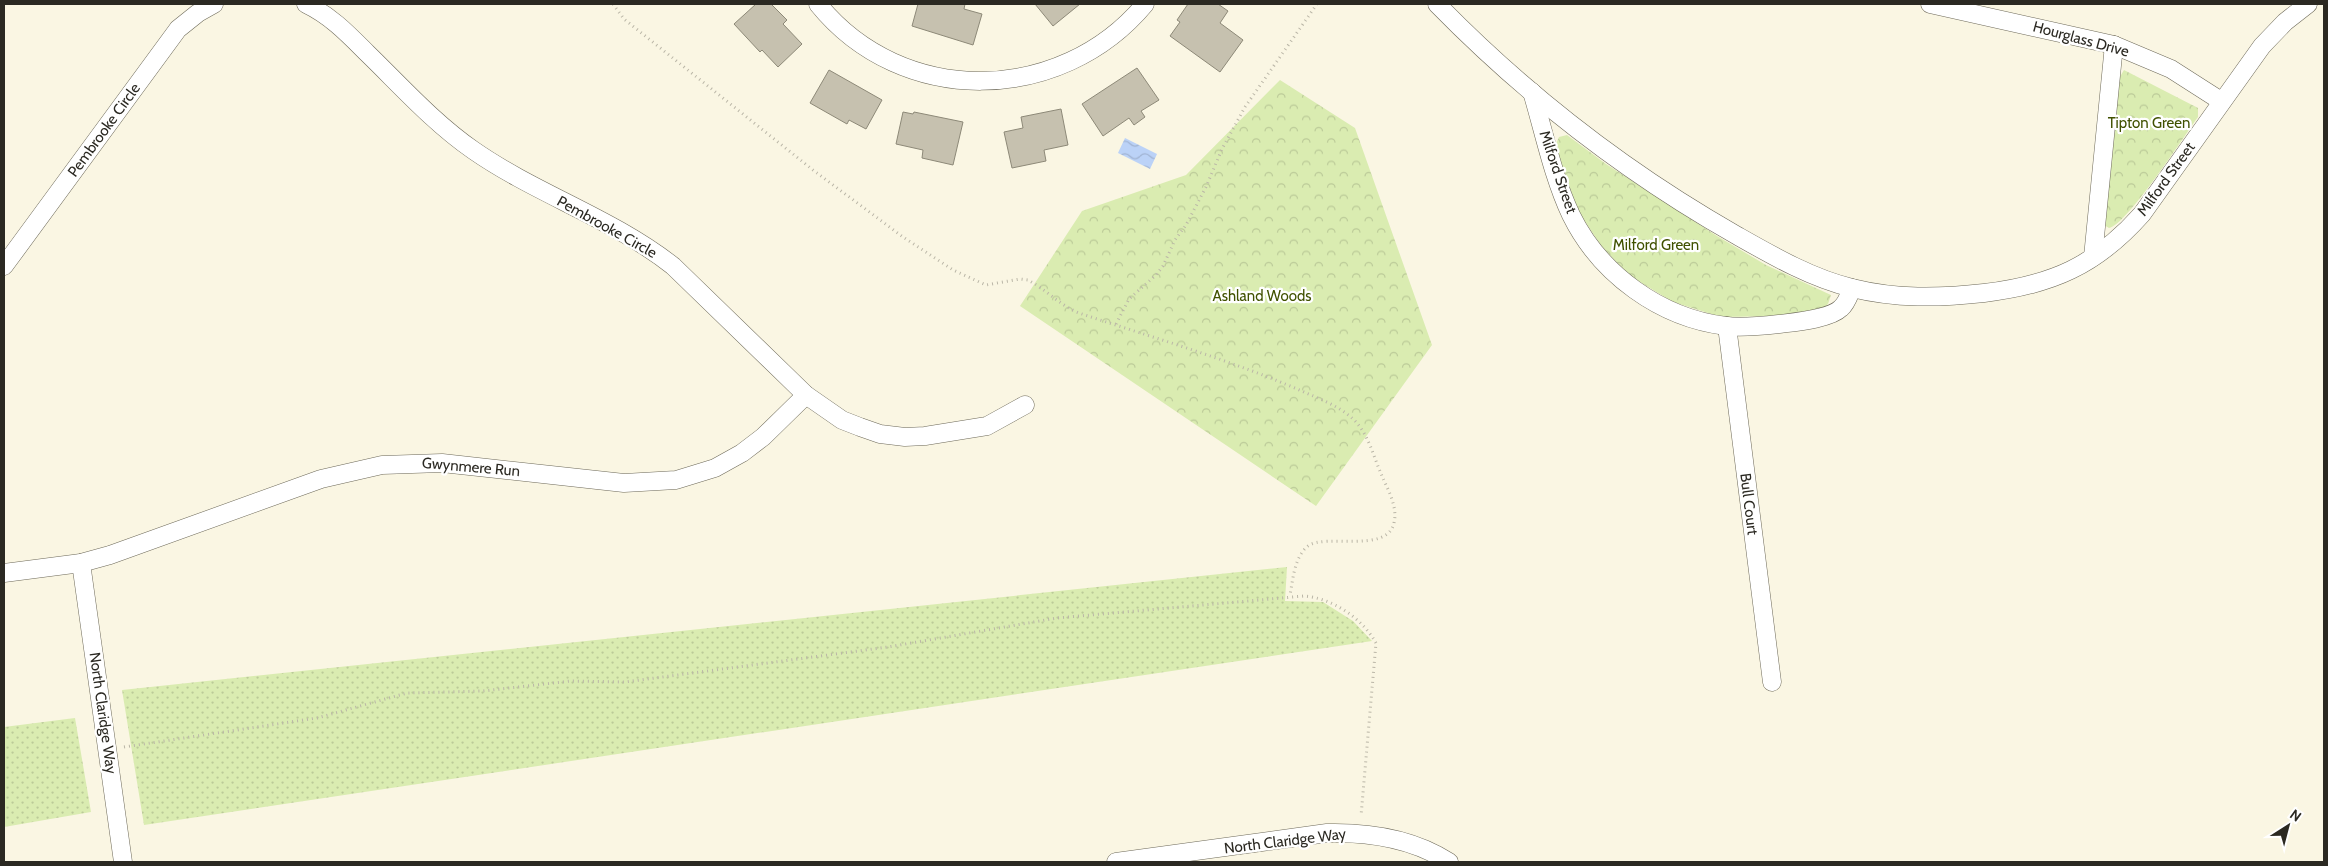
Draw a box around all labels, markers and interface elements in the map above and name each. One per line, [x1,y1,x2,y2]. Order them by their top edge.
street label: Hourglass Drive [2031,18,2131,61]
street label: Pembrooke Circle [64,79,144,180]
park label: Tipton Green [2108,114,2190,132]
street label: Milford Street [1535,128,1581,216]
street label: Milford Street [2133,139,2199,219]
street label: Pembrooke Circle [554,192,660,262]
park label: Milford Green [1613,236,1699,254]
park label: Ashland Woods [1212,287,1312,305]
street label: Gwynmere Run [421,454,521,480]
street label: Bull Court [1736,472,1762,536]
street label: North Claridge Way [86,651,121,775]
north arrow [2263,801,2313,851]
text: N [2286,805,2305,826]
street label: North Claridge Way [1223,825,1347,857]

